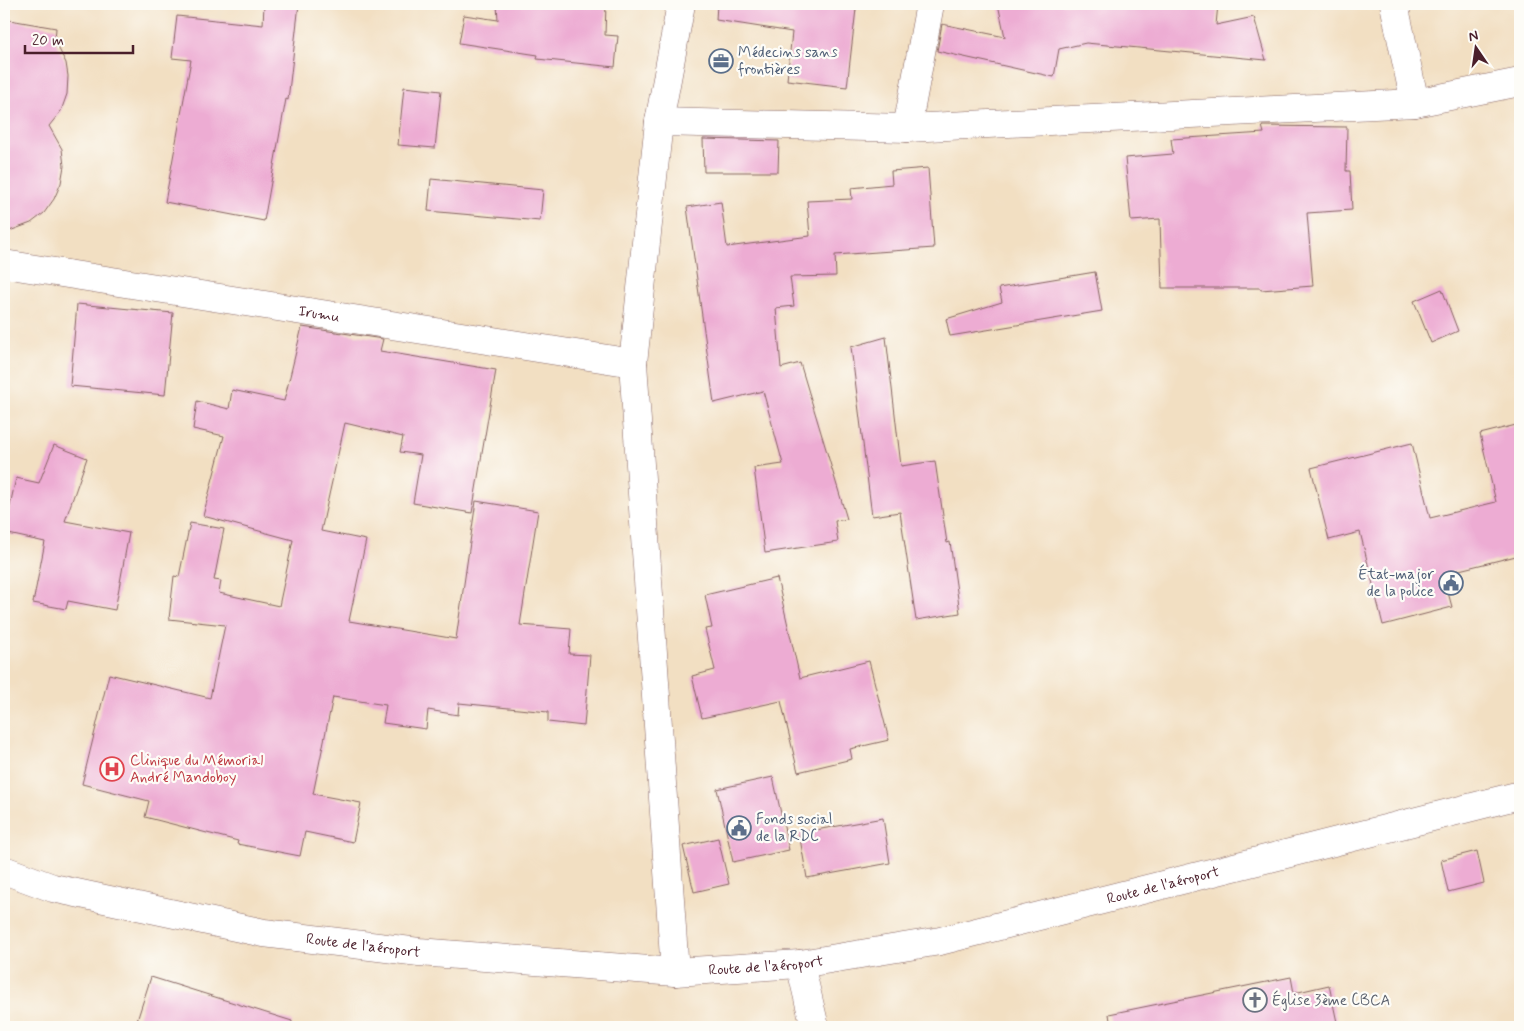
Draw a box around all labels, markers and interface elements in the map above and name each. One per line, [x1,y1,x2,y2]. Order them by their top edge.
scale bar [25,22,132,54]
north arrow [1452,22,1502,72]
text: N [1467,26,1480,46]
text: 20 m [32,31,64,51]
place label: Médecins sans frontières [738,43,838,80]
office icon: Médecins sans frontières [708,48,734,74]
street label: Irumu [297,301,341,328]
place label: État-major de la police [1358,564,1434,602]
public building icon: État-major de la police [1438,570,1464,596]
place label: Clinique du Mémorial André Mandoboy [130,751,263,788]
hospital icon: Clinique du Mémorial André Mandoboy [99,756,125,782]
place label: Fonds social de la RDC [756,810,833,847]
public building icon: Fonds social de la RDC [726,815,752,841]
street label: Route de l'aéroport [1105,862,1222,910]
street label: Route de l'aéroport [305,929,422,963]
street label: Route de l'aéroport [708,951,825,981]
church icon: Église 3ème CBCA [1242,987,1268,1013]
place label: Église 3ème CBCA [1272,990,1390,1011]

